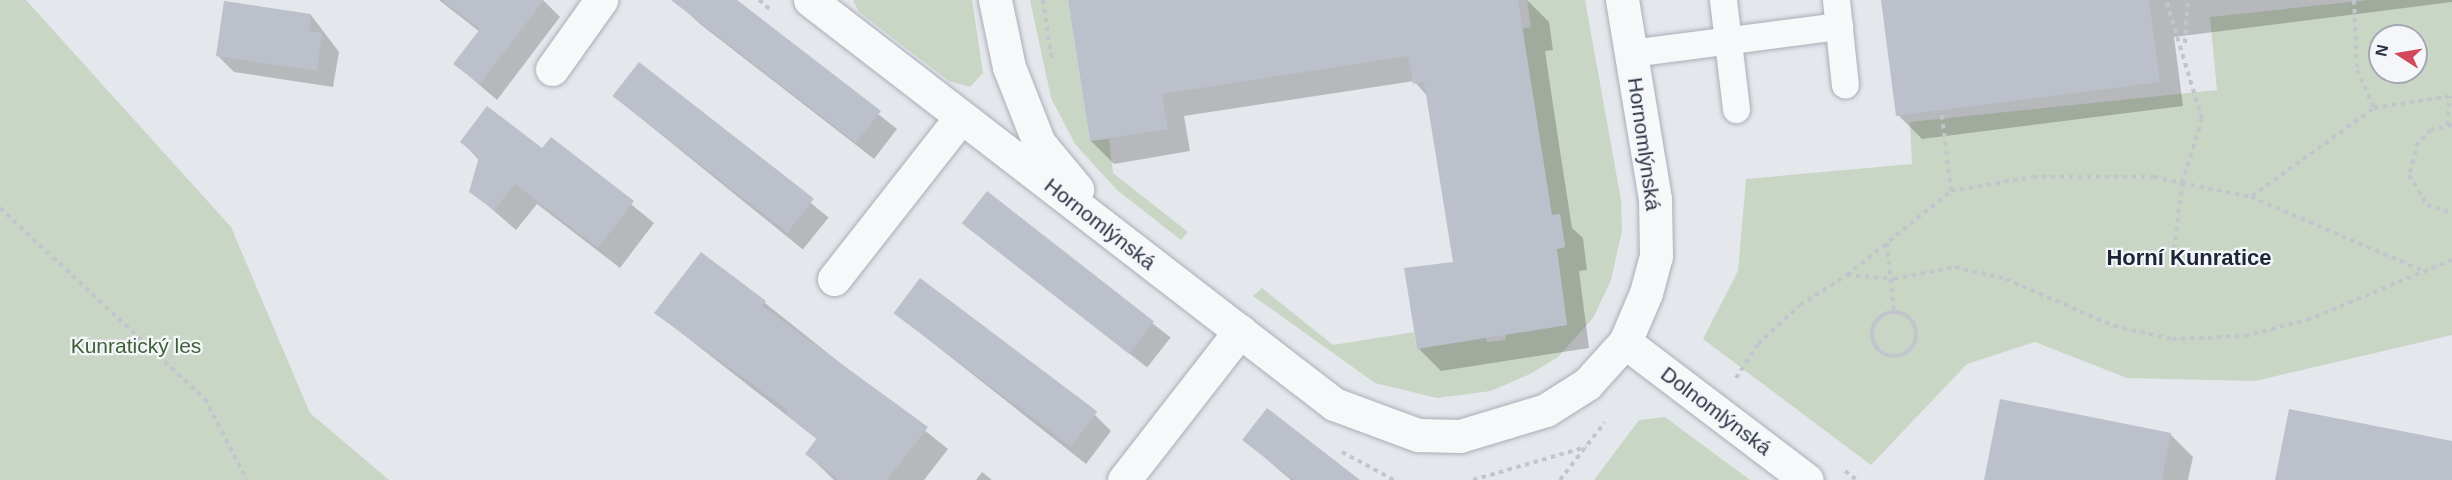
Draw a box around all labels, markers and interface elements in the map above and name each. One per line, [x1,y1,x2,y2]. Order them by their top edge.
north arrow [2368,24,2428,84]
text: N [2372,43,2391,58]
street label: Hornomlýnská [1622,76,1666,212]
street label: Hornomlýnská [1039,173,1161,275]
district label: Horní Kunratice [2106,245,2272,271]
park label: Kunratický les [71,333,201,359]
street label: Dolnomlýnská [1656,361,1776,461]

